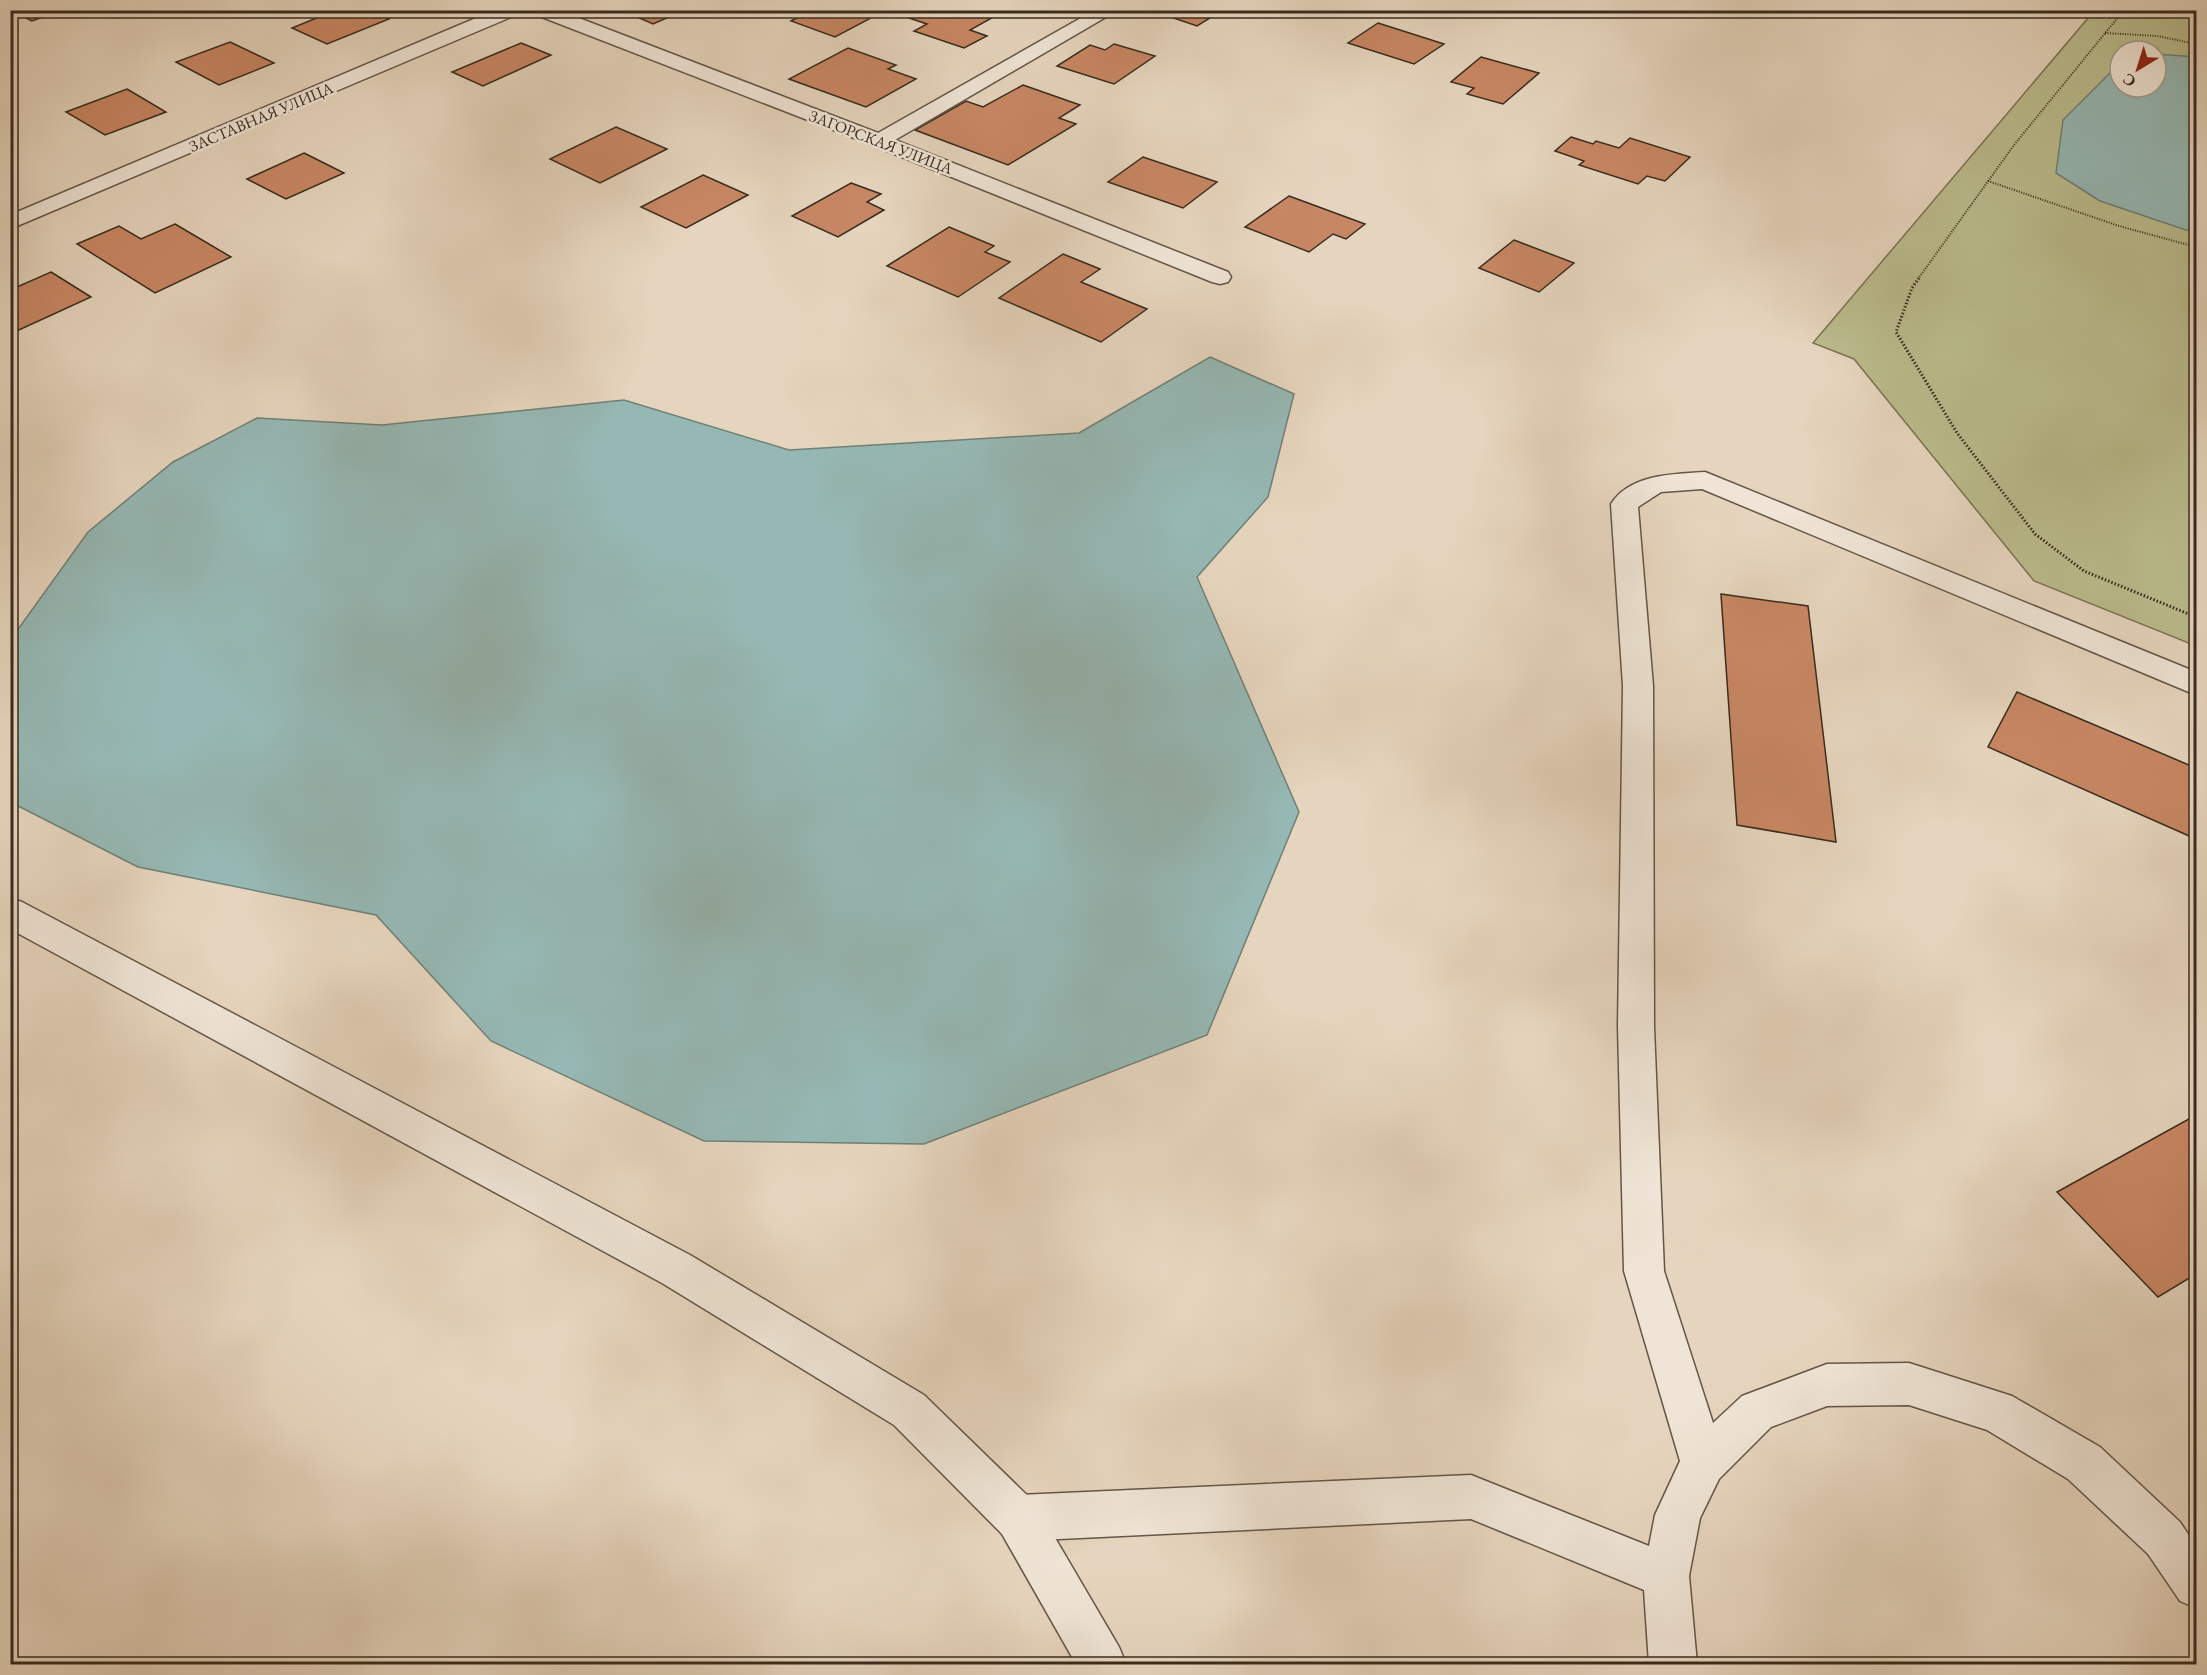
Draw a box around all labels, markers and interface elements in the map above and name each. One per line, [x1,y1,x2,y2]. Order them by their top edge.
north arrow [2108,39,2168,99]
text: С [2118,69,2140,92]
street label: ЗАСТАВНАЯ УЛИЦА [186,77,337,157]
street label: ЗАГОРСКАЯ УЛИЦА [806,105,957,179]

